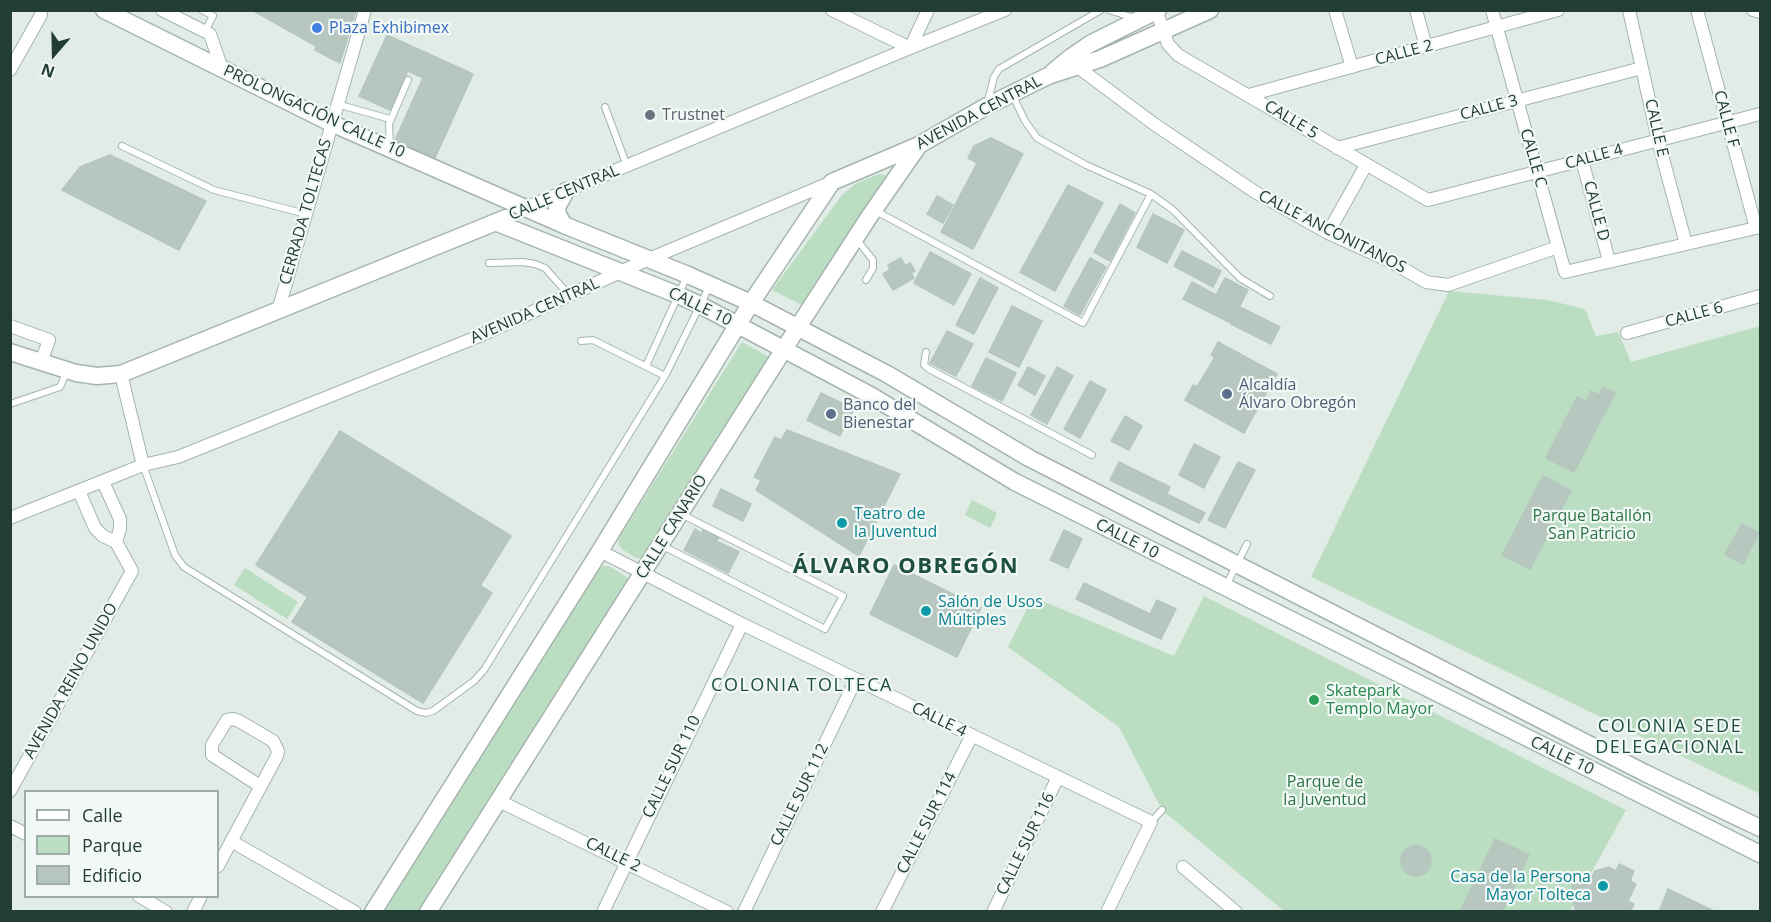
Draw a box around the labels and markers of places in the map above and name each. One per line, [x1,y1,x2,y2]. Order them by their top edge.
place label: Plaza Exhibimex [329,18,449,38]
marker: Plaza Exhibimex [310,21,324,35]
place label: Trustnet [662,105,725,125]
marker: Trustnet [643,108,657,122]
place label: Alcaldía Álvaro Obregón [1239,375,1356,413]
marker: Alcaldía Álvaro Obregón [1220,387,1234,401]
place label: Banco del Bienestar [843,395,916,433]
marker: Banco del Bienestar [824,407,838,421]
place label: Teatro de la Juventud [854,504,937,542]
marker: Teatro de la Juventud [835,516,849,530]
place label: Salón de Usos Múltiples [938,592,1043,630]
marker: Salón de Usos Múltiples [919,604,933,618]
place label: Skatepark Templo Mayor [1326,681,1434,719]
marker: Skatepark Templo Mayor [1307,693,1321,707]
place label: Casa de la Persona Mayor Tolteca [1450,867,1591,905]
marker: Casa de la Persona Mayor Tolteca [1596,879,1610,893]

